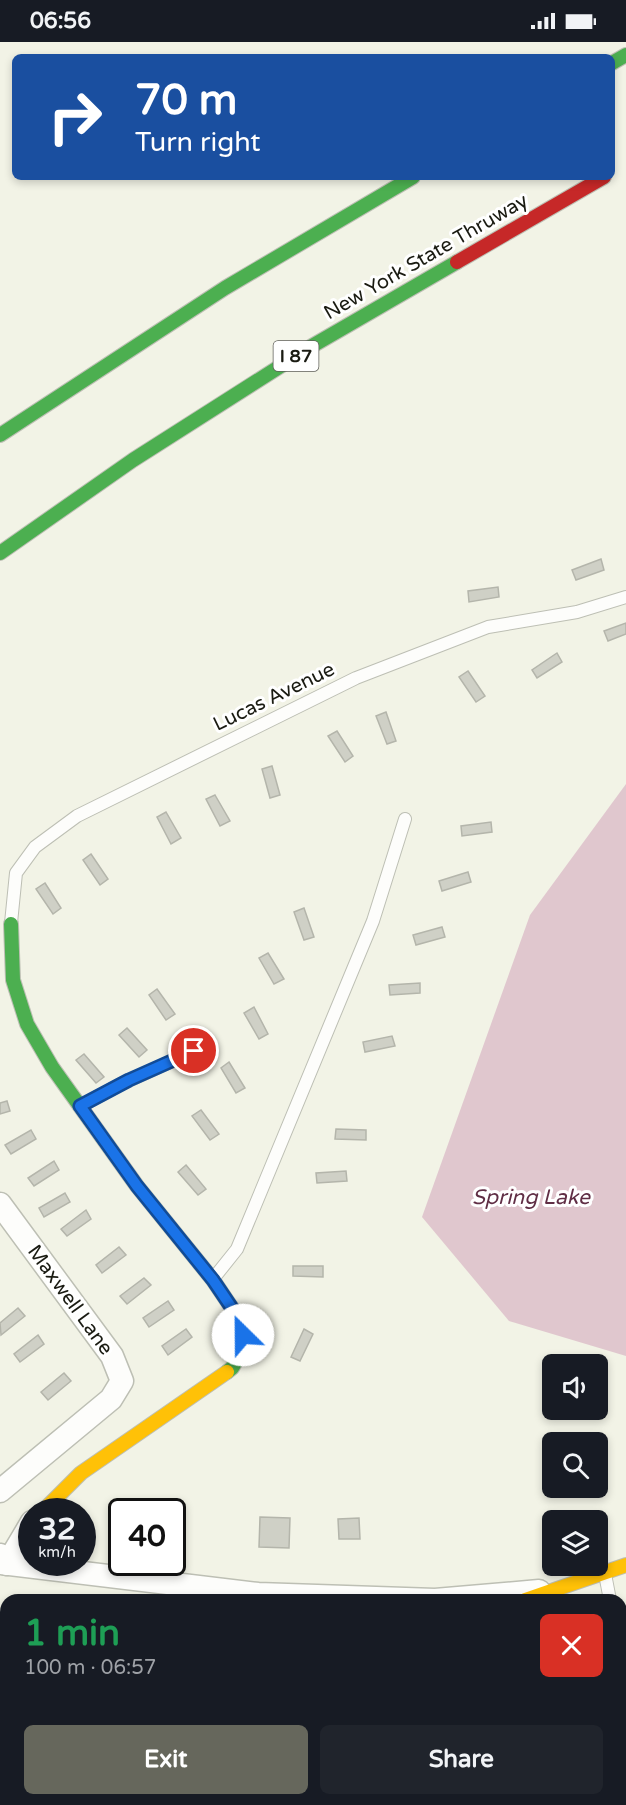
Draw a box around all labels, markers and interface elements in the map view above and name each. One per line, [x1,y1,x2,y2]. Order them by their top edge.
text: 06:56 [30,8,91,34]
text: 70 m [135,75,237,126]
icon: right [36,78,114,156]
text: Turn right [135,126,261,159]
street label: New York State Thruway [320,189,532,325]
road number: I 87 [274,341,318,371]
street label: Lucas Avenue [209,657,339,737]
pin [168,1025,219,1076]
icon: arrive [177,1034,210,1067]
water label: Spring Lake [472,1185,591,1210]
street label: Maxwell Lane [22,1240,118,1360]
position arrow [211,1303,275,1367]
map controls [542,1354,608,1576]
button: sound [542,1354,608,1420]
button: search [542,1432,608,1498]
speed limit sign: 40 [108,1498,186,1576]
button: layers [542,1510,608,1576]
text: 32 [38,1511,76,1548]
text: km/h [38,1543,76,1561]
text: 1 min [24,1612,120,1655]
button: close [540,1614,603,1677]
text: 100 m · 06:57 [24,1656,156,1680]
button: Exit [24,1725,308,1794]
button: Share [320,1725,603,1794]

